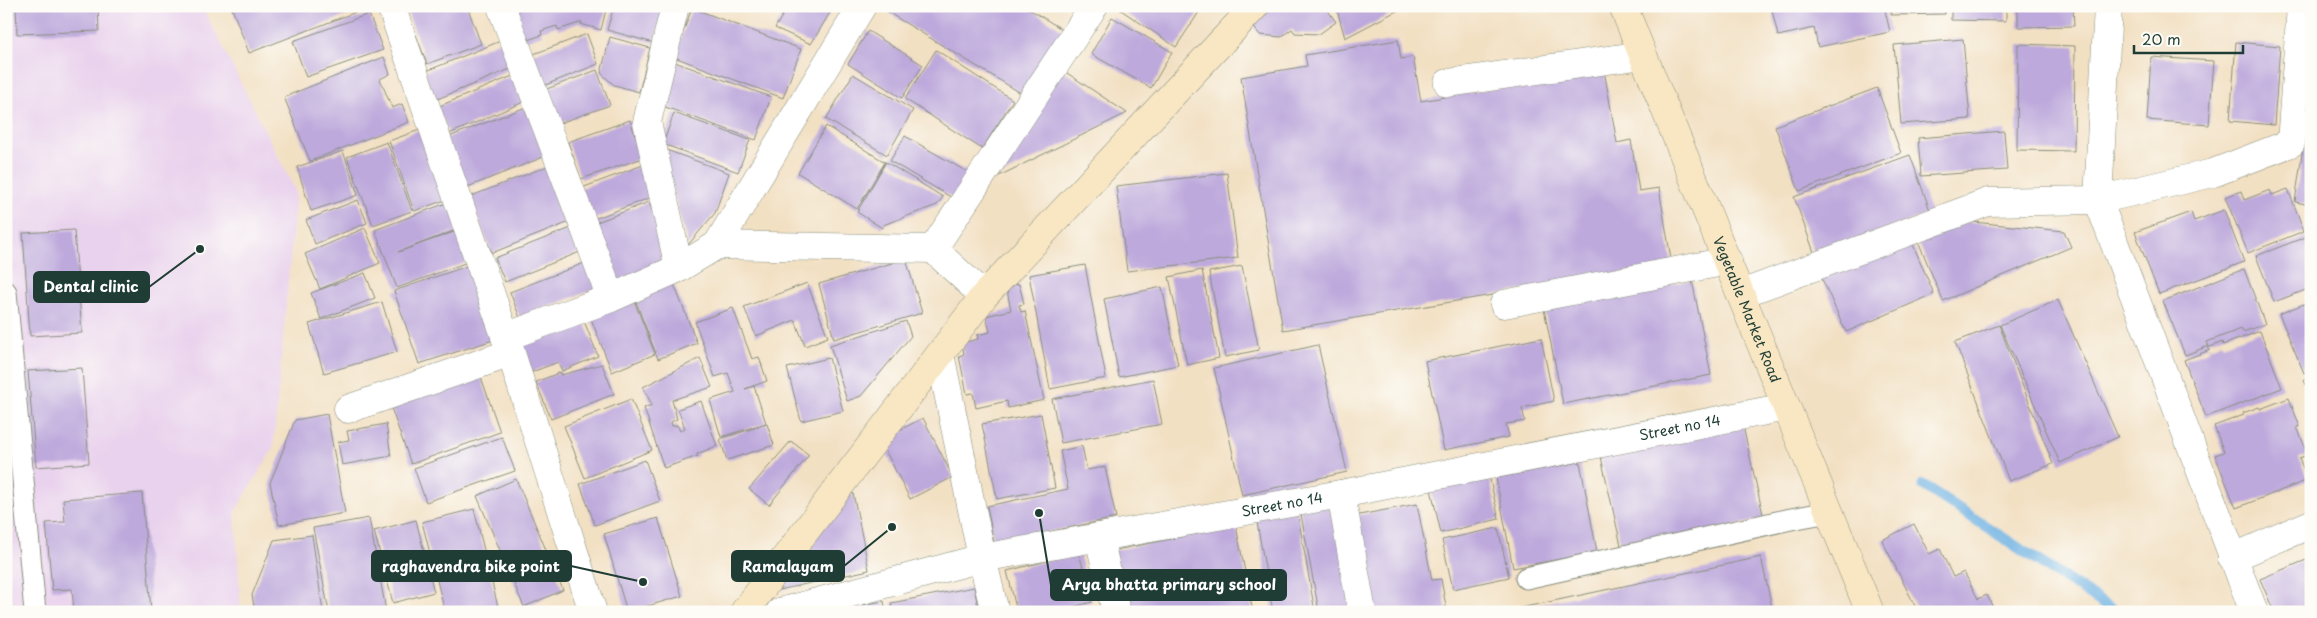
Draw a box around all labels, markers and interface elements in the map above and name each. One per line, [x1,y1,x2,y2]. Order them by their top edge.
scale bar [2134,22,2243,54]
text: 20 m [2142,27,2181,50]
street label: Vegetable Market Road [1708,233,1786,386]
callout: Dental clinic [34,272,149,302]
text: Dental clinic [43,274,139,297]
street label: Street no 14 [1637,409,1722,445]
street label: Street no 14 [1240,486,1325,522]
callout: raghavendra bike point [372,551,571,581]
callout: Ramalayam [732,551,844,581]
text: raghavendra bike point [382,554,560,577]
text: Ramalayam [742,554,834,577]
callout: Arya bhatta primary school [1051,570,1286,600]
text: Arya bhatta primary school [1062,572,1276,595]

